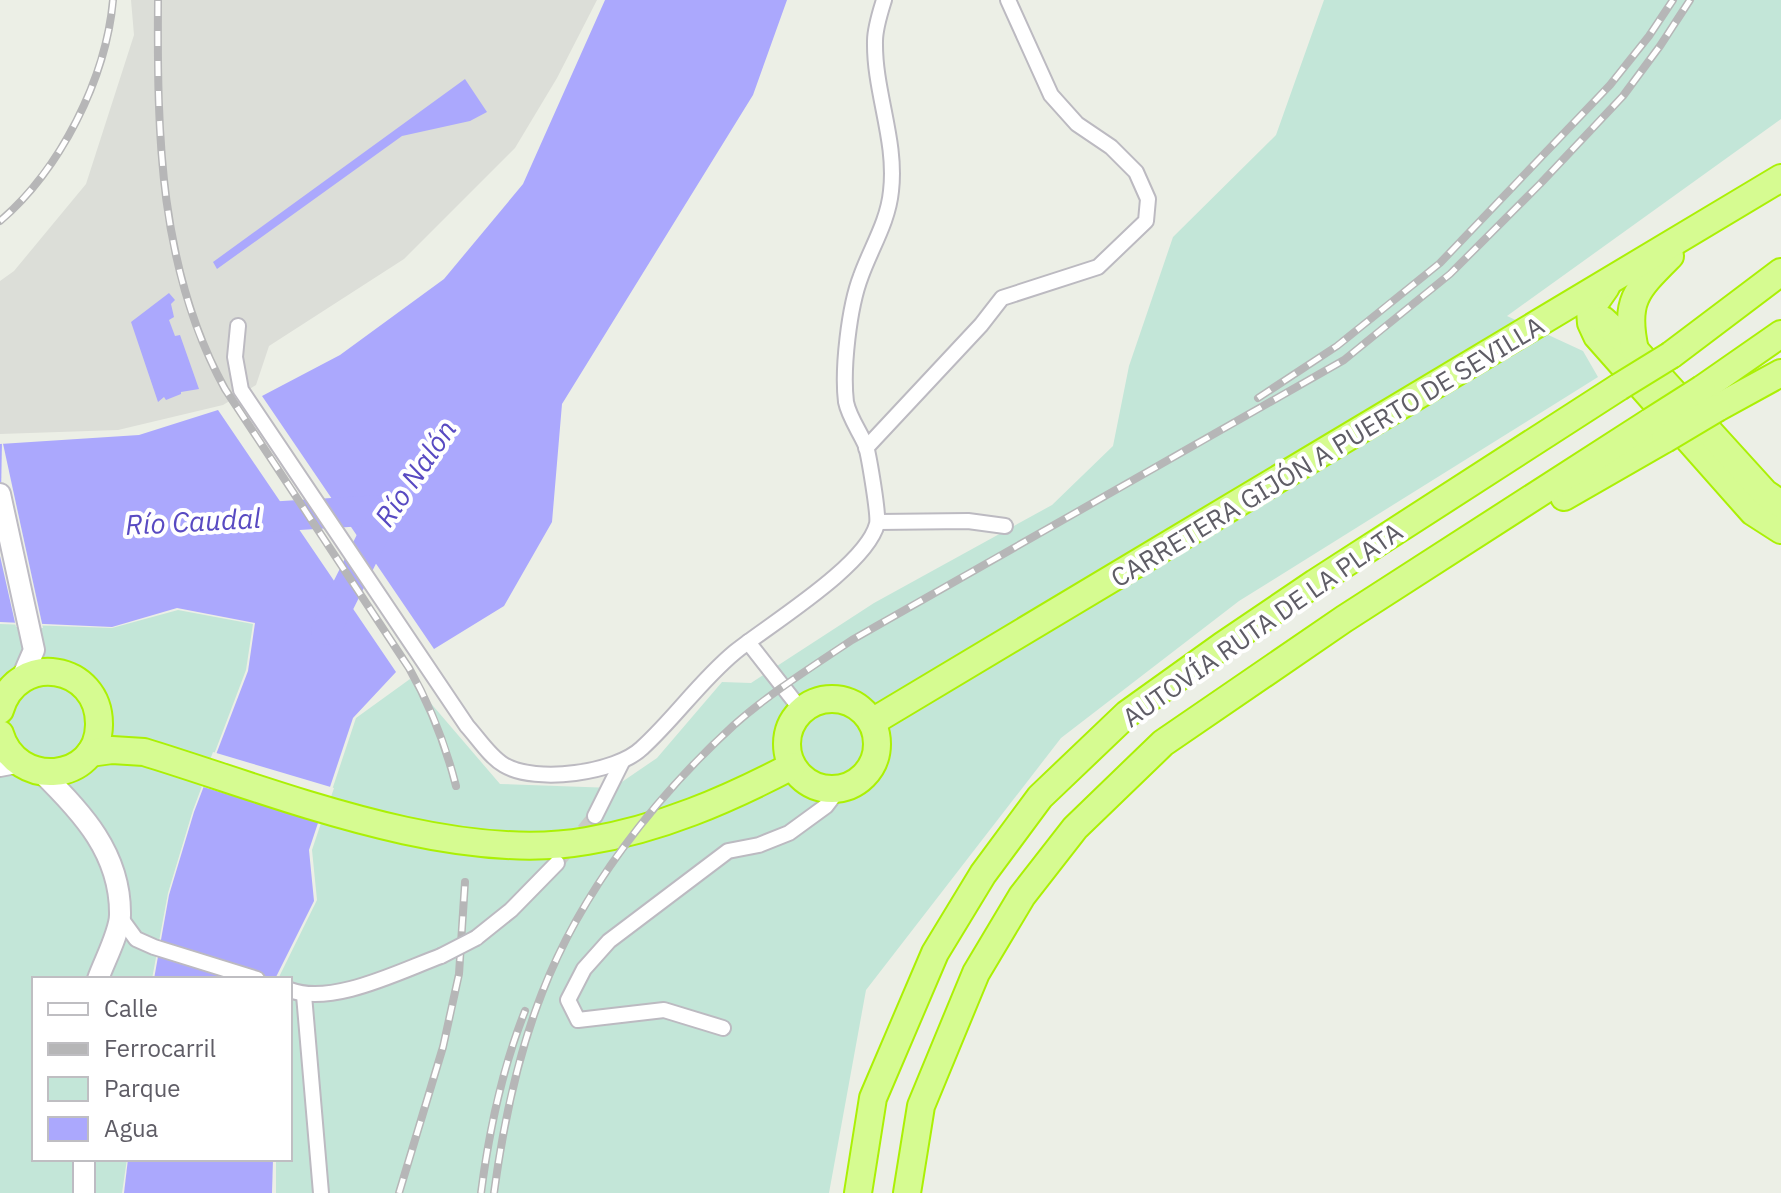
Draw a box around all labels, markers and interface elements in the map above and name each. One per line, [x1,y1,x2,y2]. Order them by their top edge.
street label: CARRETERA GIJÓN A PUERTO DE SEVILLA [1104,308,1550,594]
water label: Río Nalón [366,412,464,534]
water label: Río Caudal [124,499,262,543]
street label: AUTOVÍA RUTA DE LA PLATA [1115,514,1409,734]
legend [32,977,292,1161]
text: Calle [104,992,158,1024]
text: Ferrocarril [104,1032,216,1064]
text: Parque [104,1072,181,1104]
text: Agua [104,1112,159,1144]

